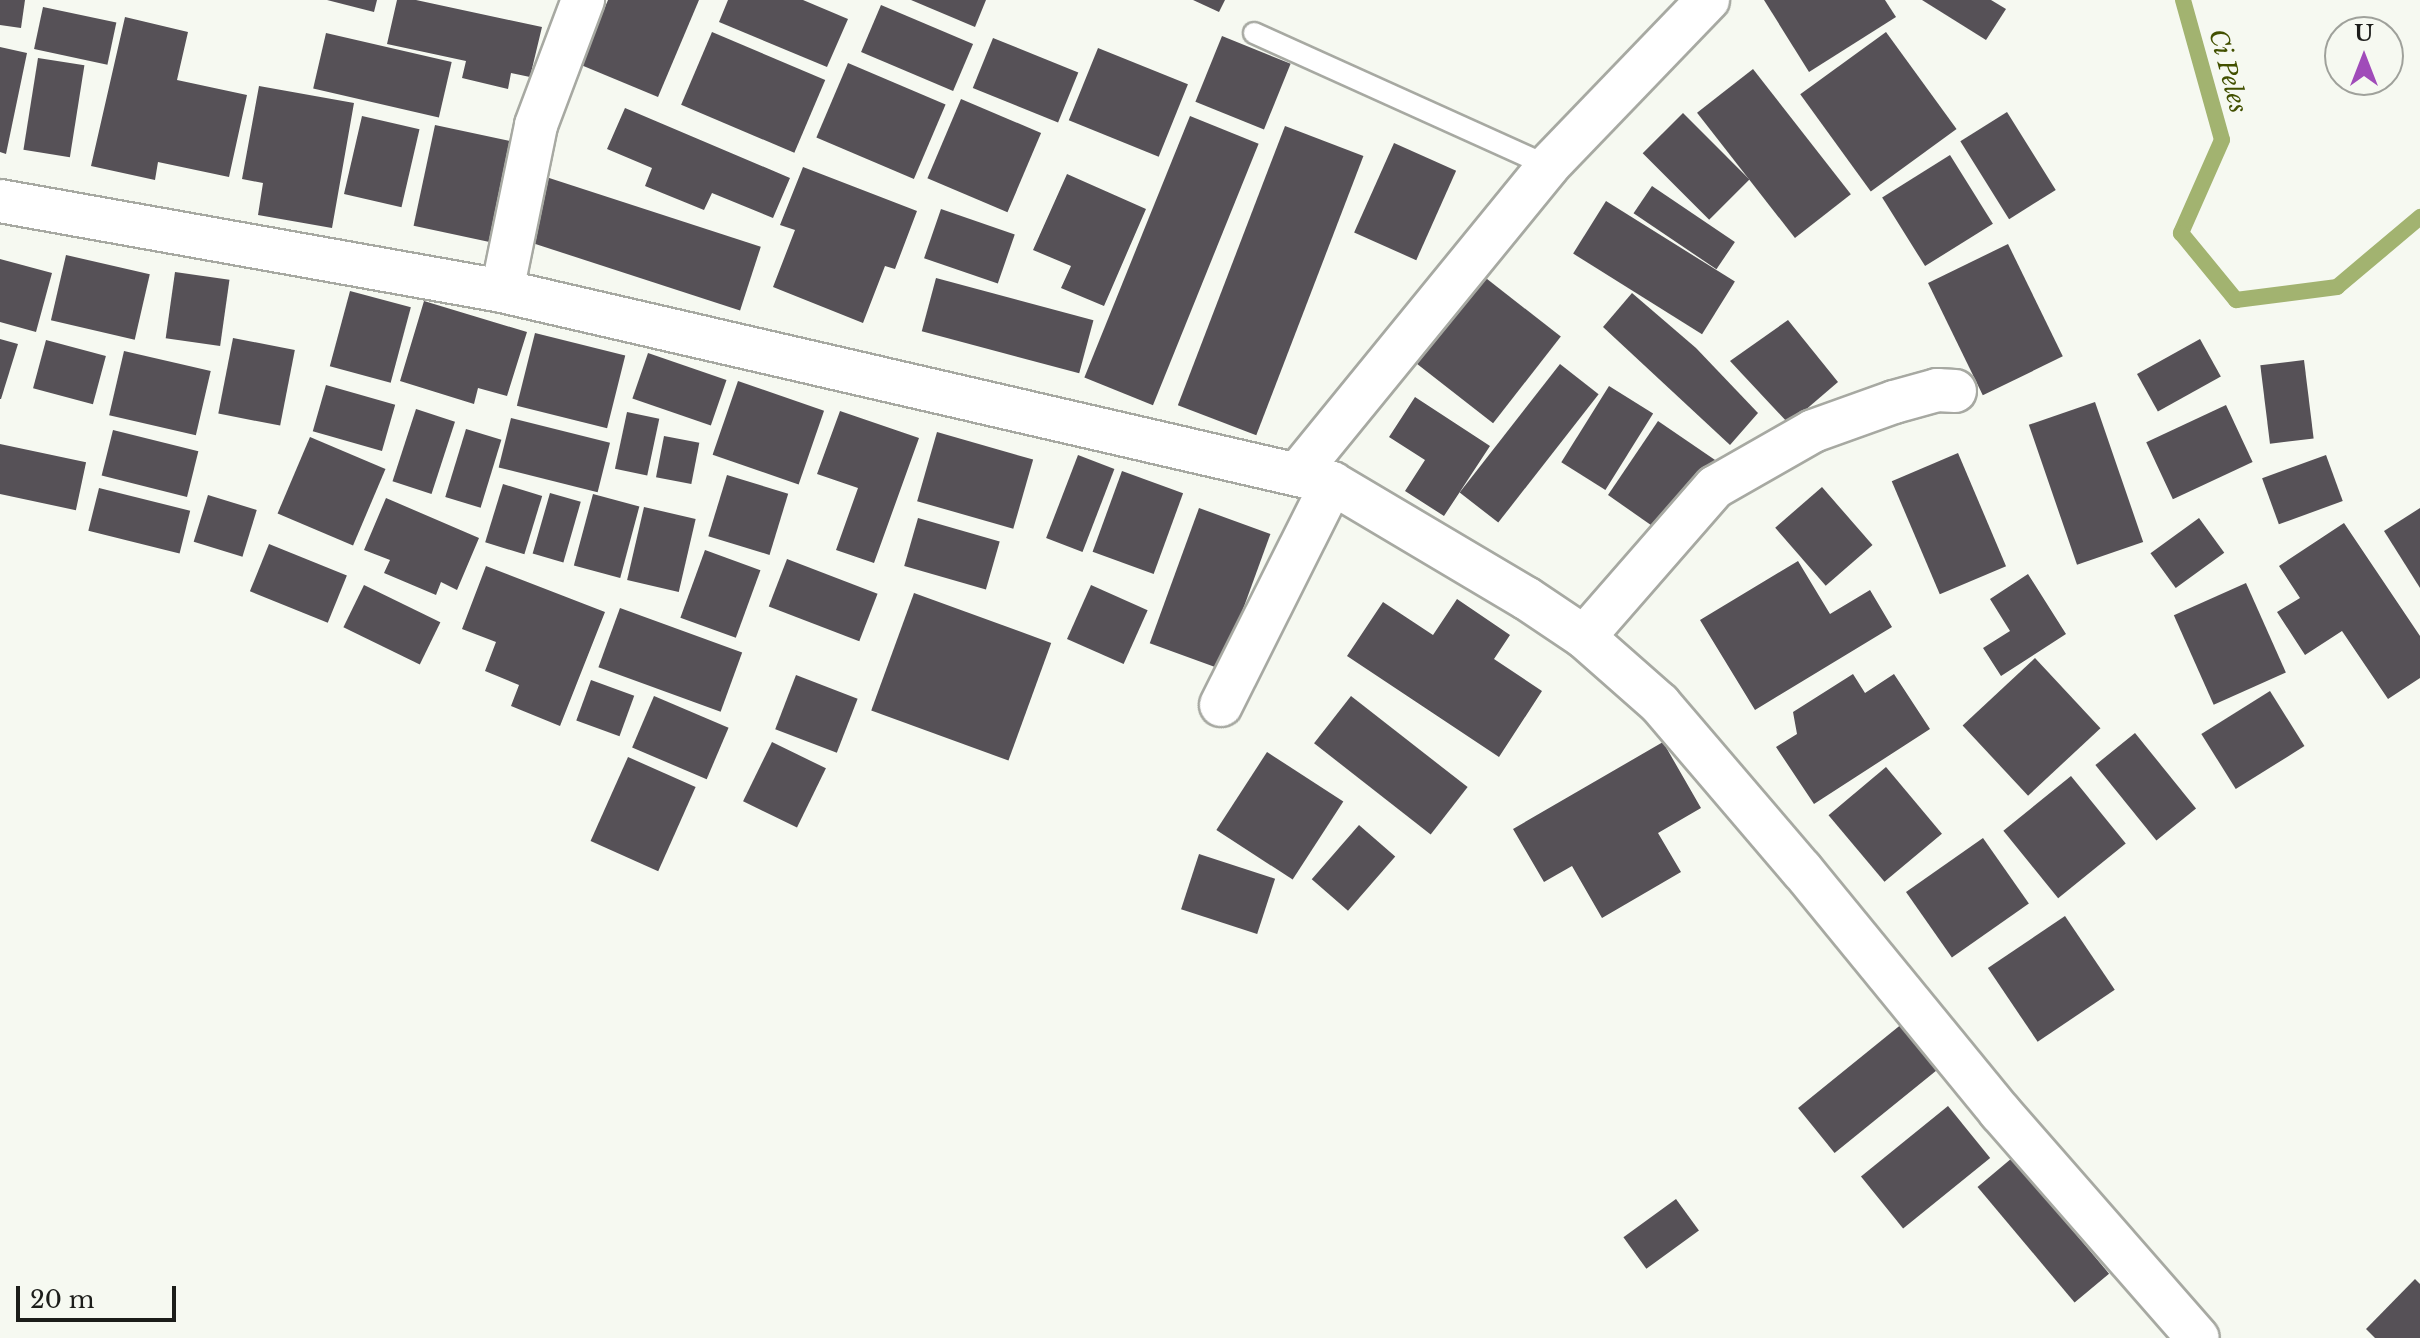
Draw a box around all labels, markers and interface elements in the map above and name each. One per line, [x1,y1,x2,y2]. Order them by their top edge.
north arrow [2324,16,2404,96]
text: U [2354,20,2374,47]
water label: Ci Peles [2203,26,2253,116]
scale bar [20,1270,180,1320]
text: 20 m [30,1285,95,1314]

